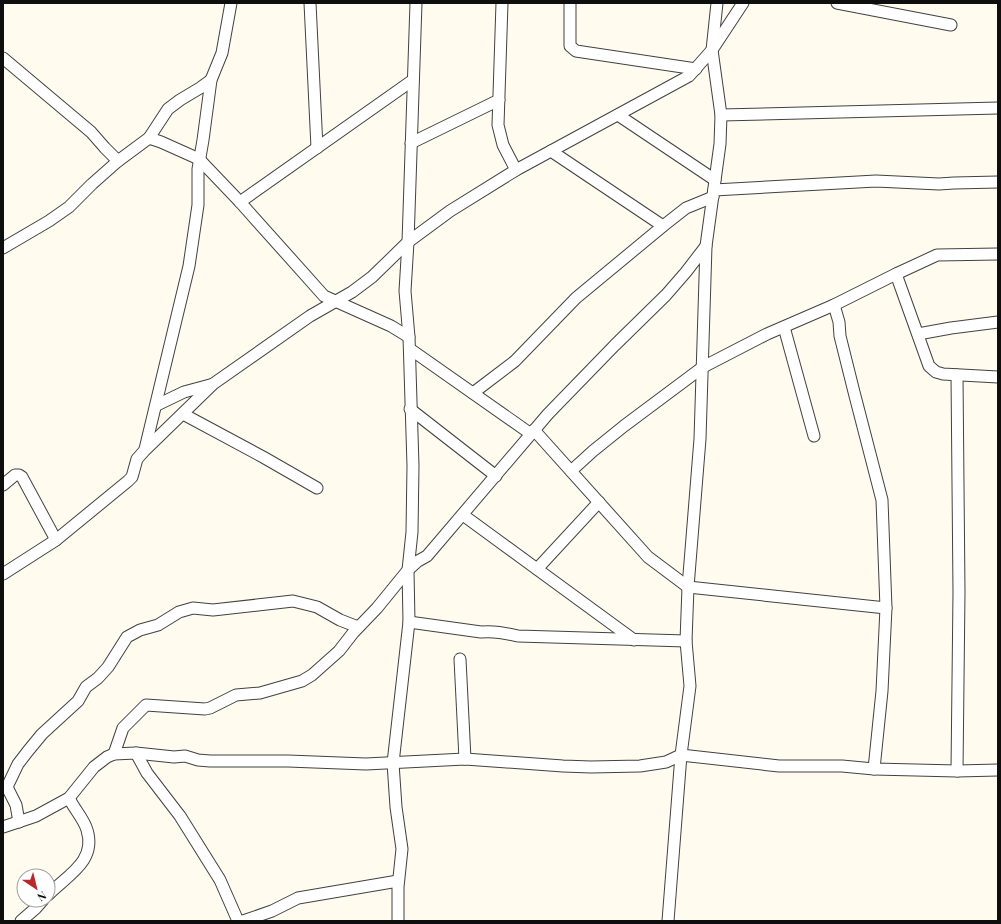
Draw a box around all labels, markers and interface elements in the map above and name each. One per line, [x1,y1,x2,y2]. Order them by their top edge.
north arrow [16,868,56,908]
text: N [34,888,50,905]

